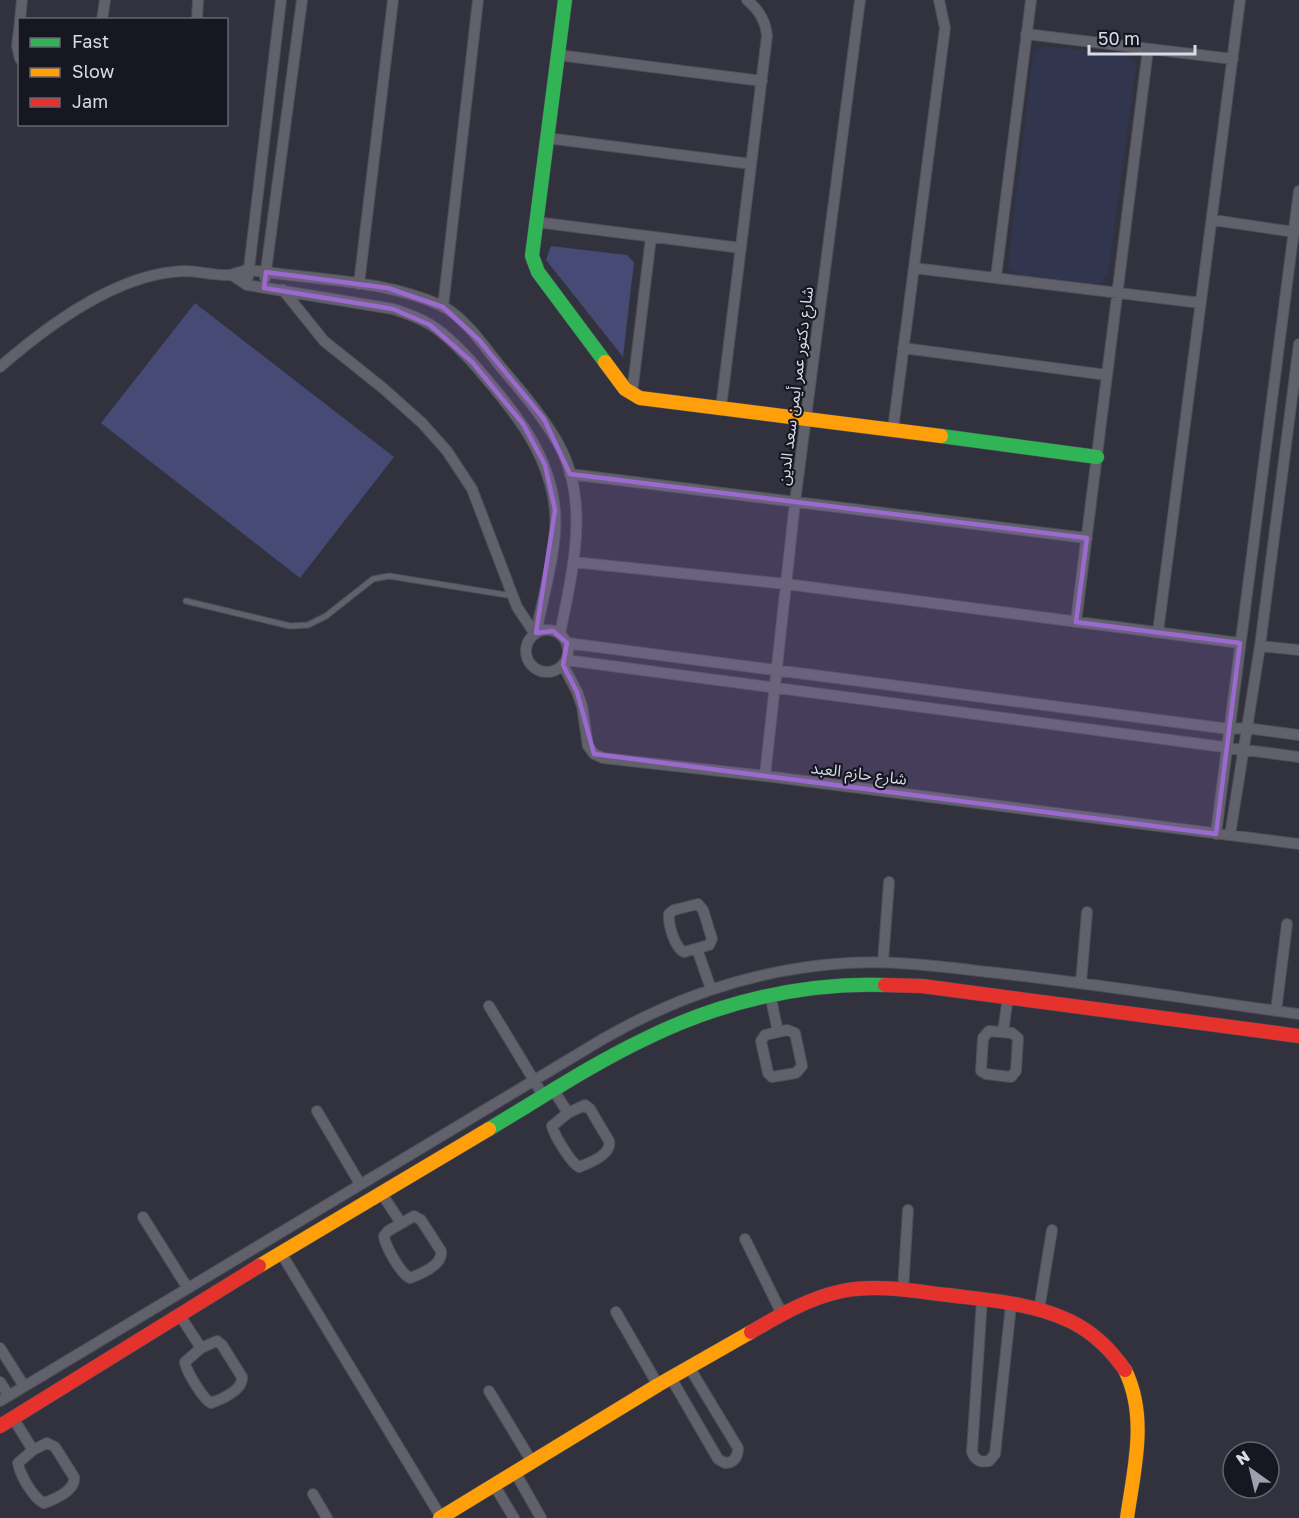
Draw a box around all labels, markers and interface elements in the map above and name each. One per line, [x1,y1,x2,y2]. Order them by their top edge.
legend [18,18,228,126]
scale bar [1089,18,1196,56]
text: 50 m [1098,27,1140,49]
text: Fast [72,30,109,52]
text: Slow [72,60,115,82]
text: Jam [72,90,108,112]
street label: شارع دكتور عمر أيمن سعد الدين [773,285,820,487]
street label: شارع حازم العبد [810,757,908,792]
north arrow [1221,1440,1281,1500]
text: N [1232,1446,1253,1469]

